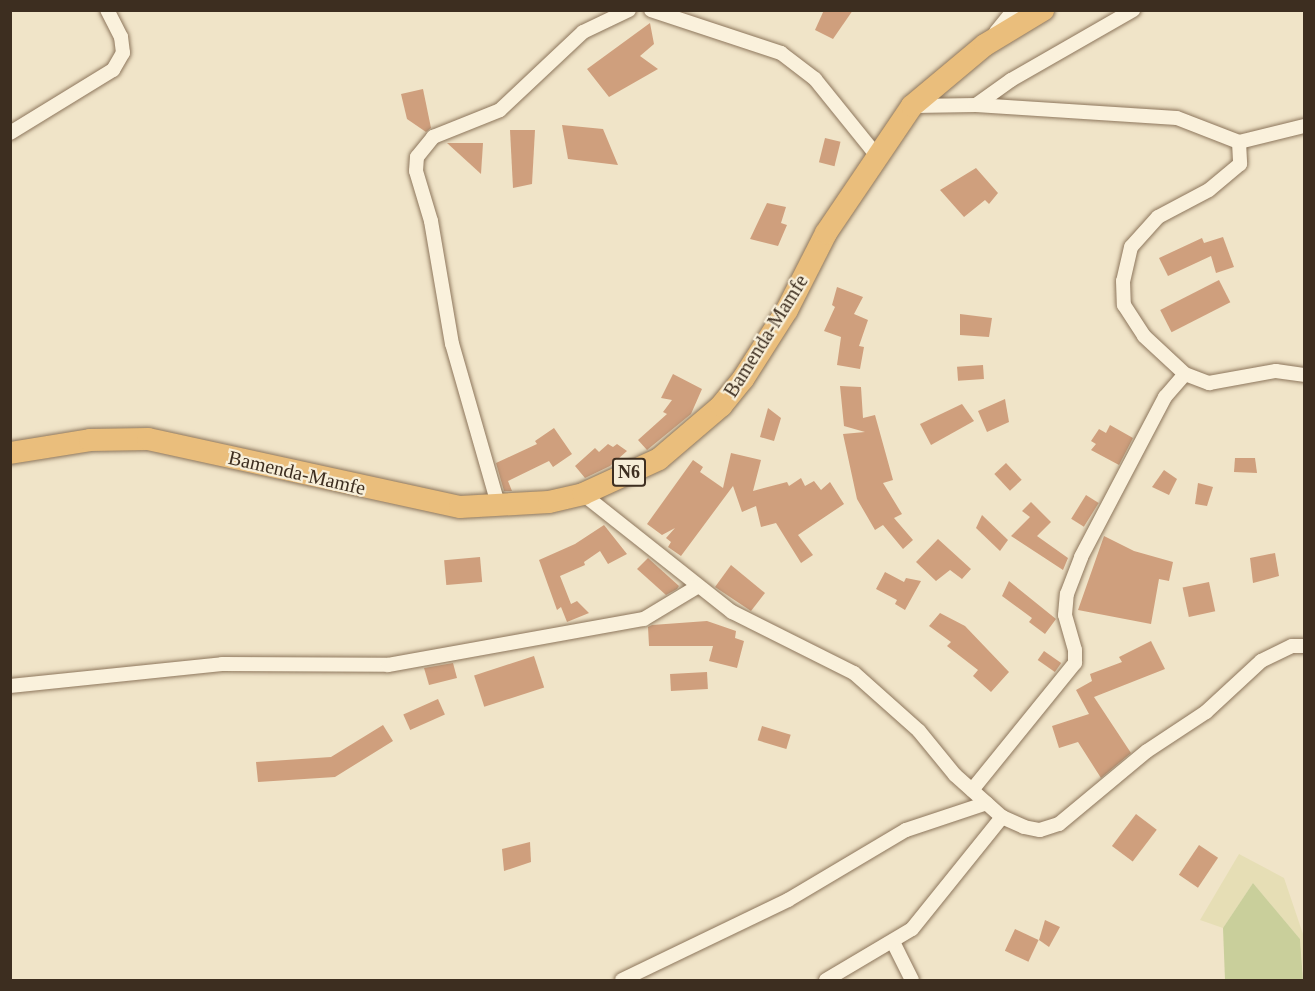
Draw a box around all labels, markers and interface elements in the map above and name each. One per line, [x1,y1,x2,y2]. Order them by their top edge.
street label: Bamenda-Mamfe [719,270,813,402]
street label: Bamenda-Mamfe [226,446,368,500]
road number: N6 [611,457,647,487]

